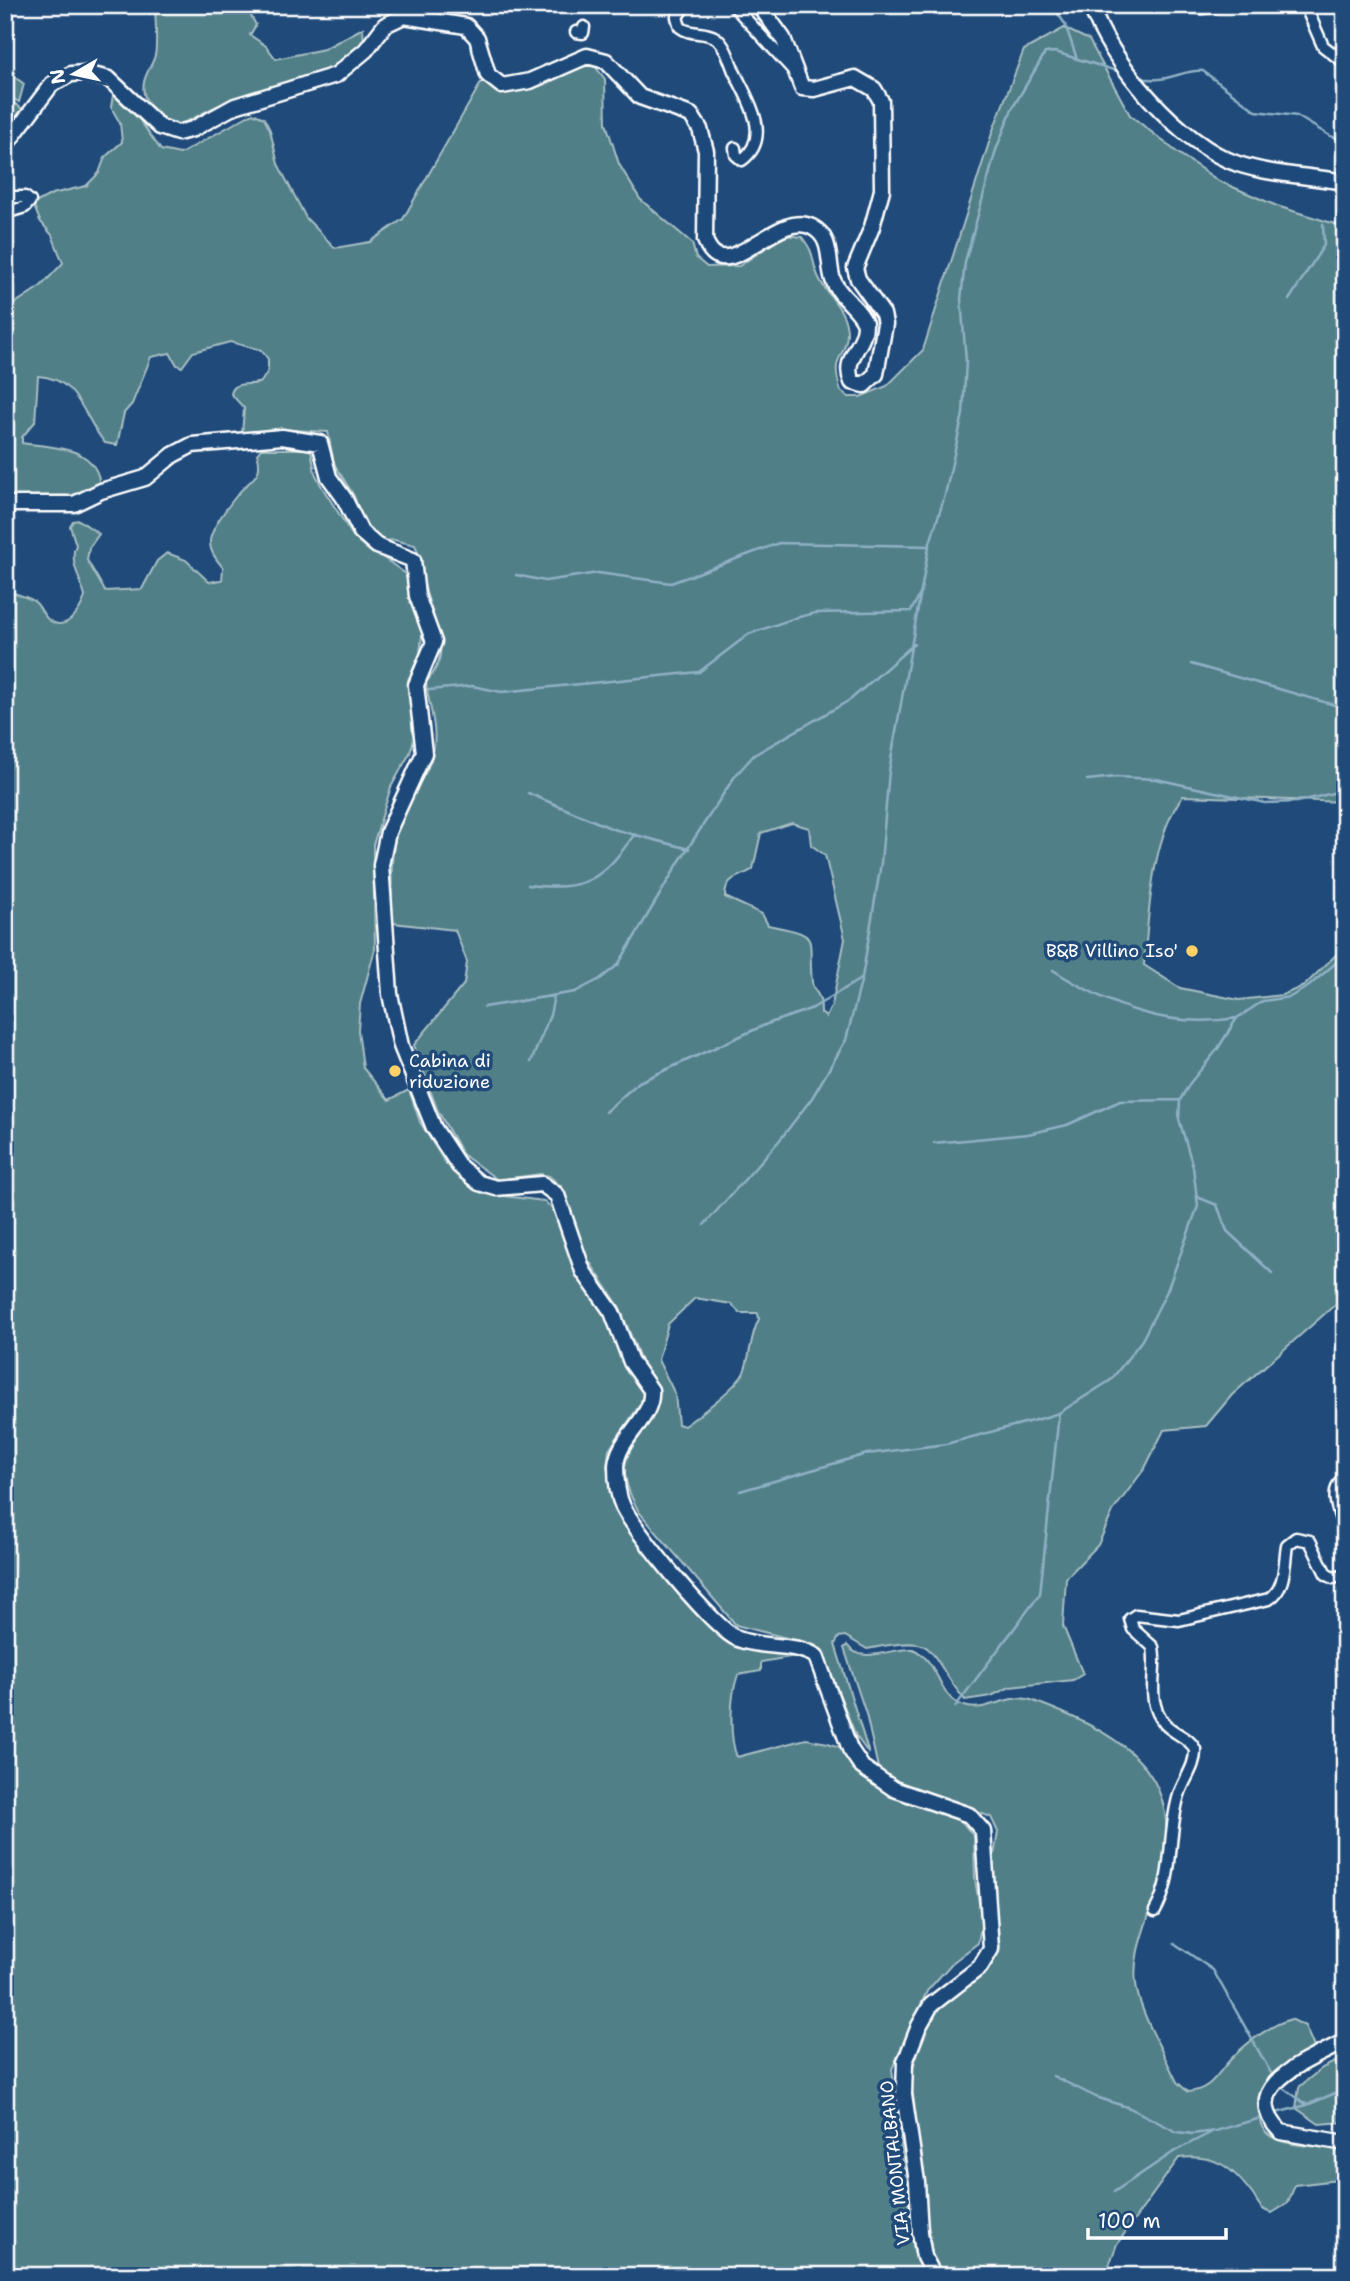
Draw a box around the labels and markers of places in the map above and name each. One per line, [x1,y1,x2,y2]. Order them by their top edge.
place label: B&B Villino Iso' [1046,939,1178,963]
marker: B&B Villino Iso' [1184,943,1200,959]
place label: Cabina di riduzione [409,1049,491,1094]
marker: Cabina di riduzione [387,1063,403,1079]

